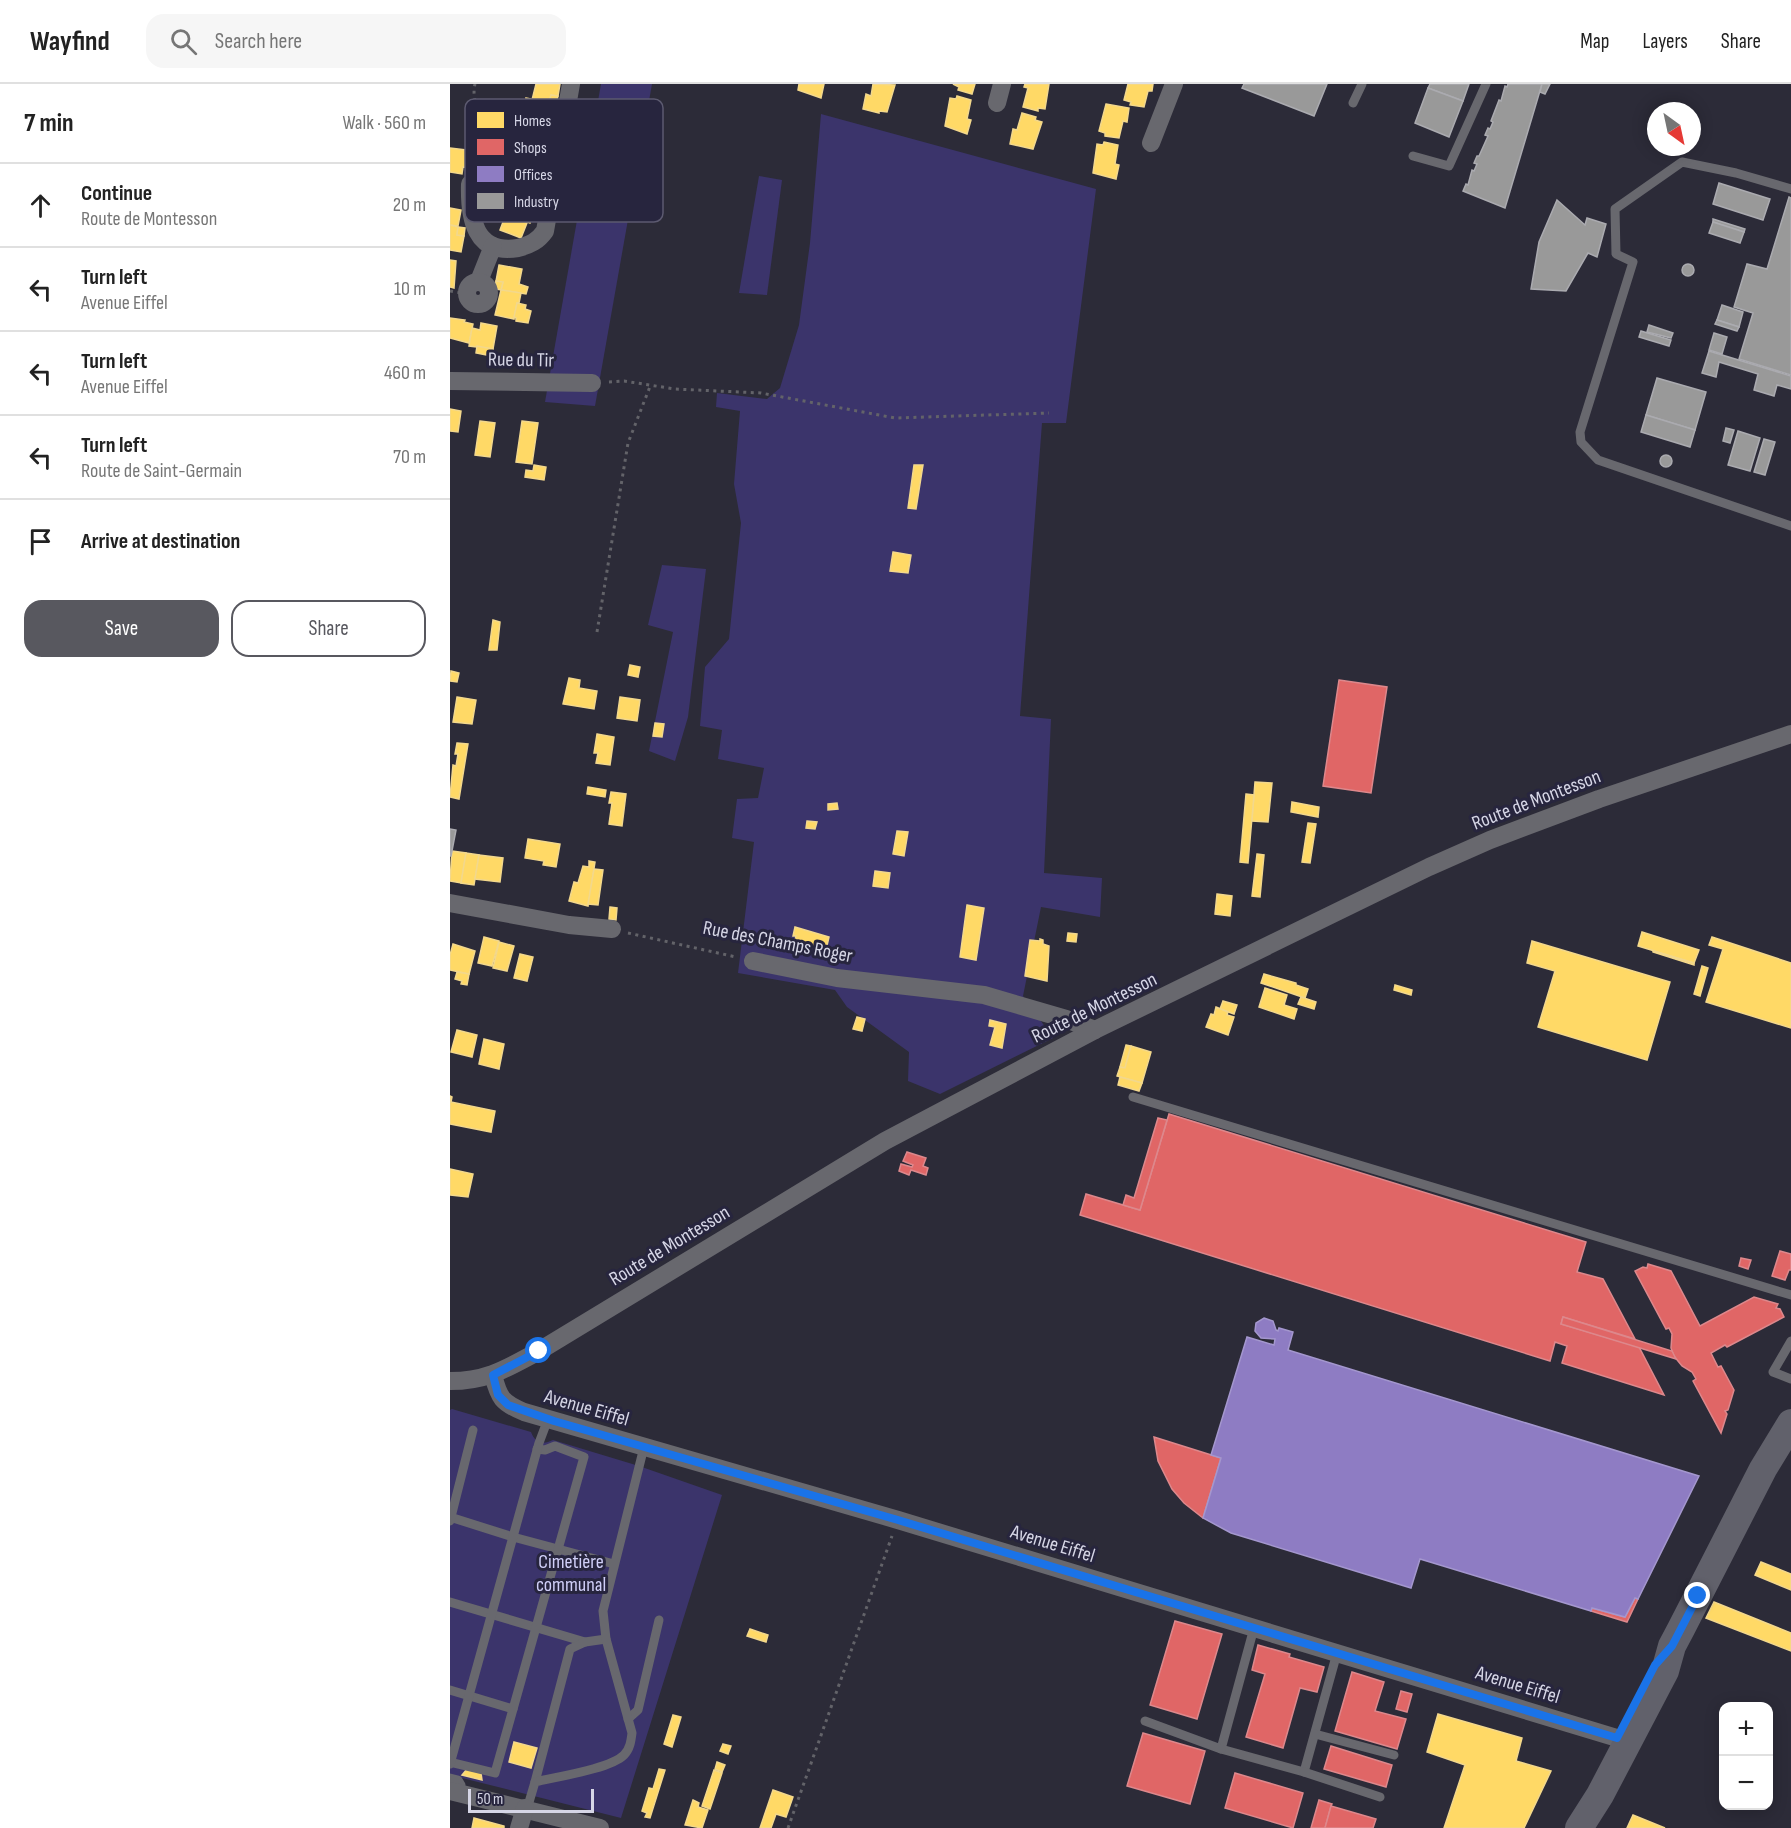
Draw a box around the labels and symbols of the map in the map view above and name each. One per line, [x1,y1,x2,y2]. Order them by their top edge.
legend [465,99,663,222]
north arrow [1647,102,1701,156]
text: Homes [514,112,551,131]
text: Shops [514,139,547,158]
text: Offices [514,166,553,185]
text: Industry [514,193,559,212]
street label: Rue du Tir [488,347,555,373]
street label: Route de Montesson [1468,764,1604,836]
street label: Rue des Champs Roger [701,916,855,968]
street label: Route de Montesson [1028,967,1161,1049]
street label: Route de Montesson [605,1200,734,1291]
route start [525,1337,551,1363]
street label: Avenue Eiffel [541,1384,632,1431]
street label: Avenue Eiffel [1007,1519,1098,1568]
park label: Cimetière communal [536,1550,606,1597]
route end [1684,1582,1710,1608]
street label: Avenue Eiffel [1472,1660,1563,1709]
scale bar [468,1786,594,1814]

